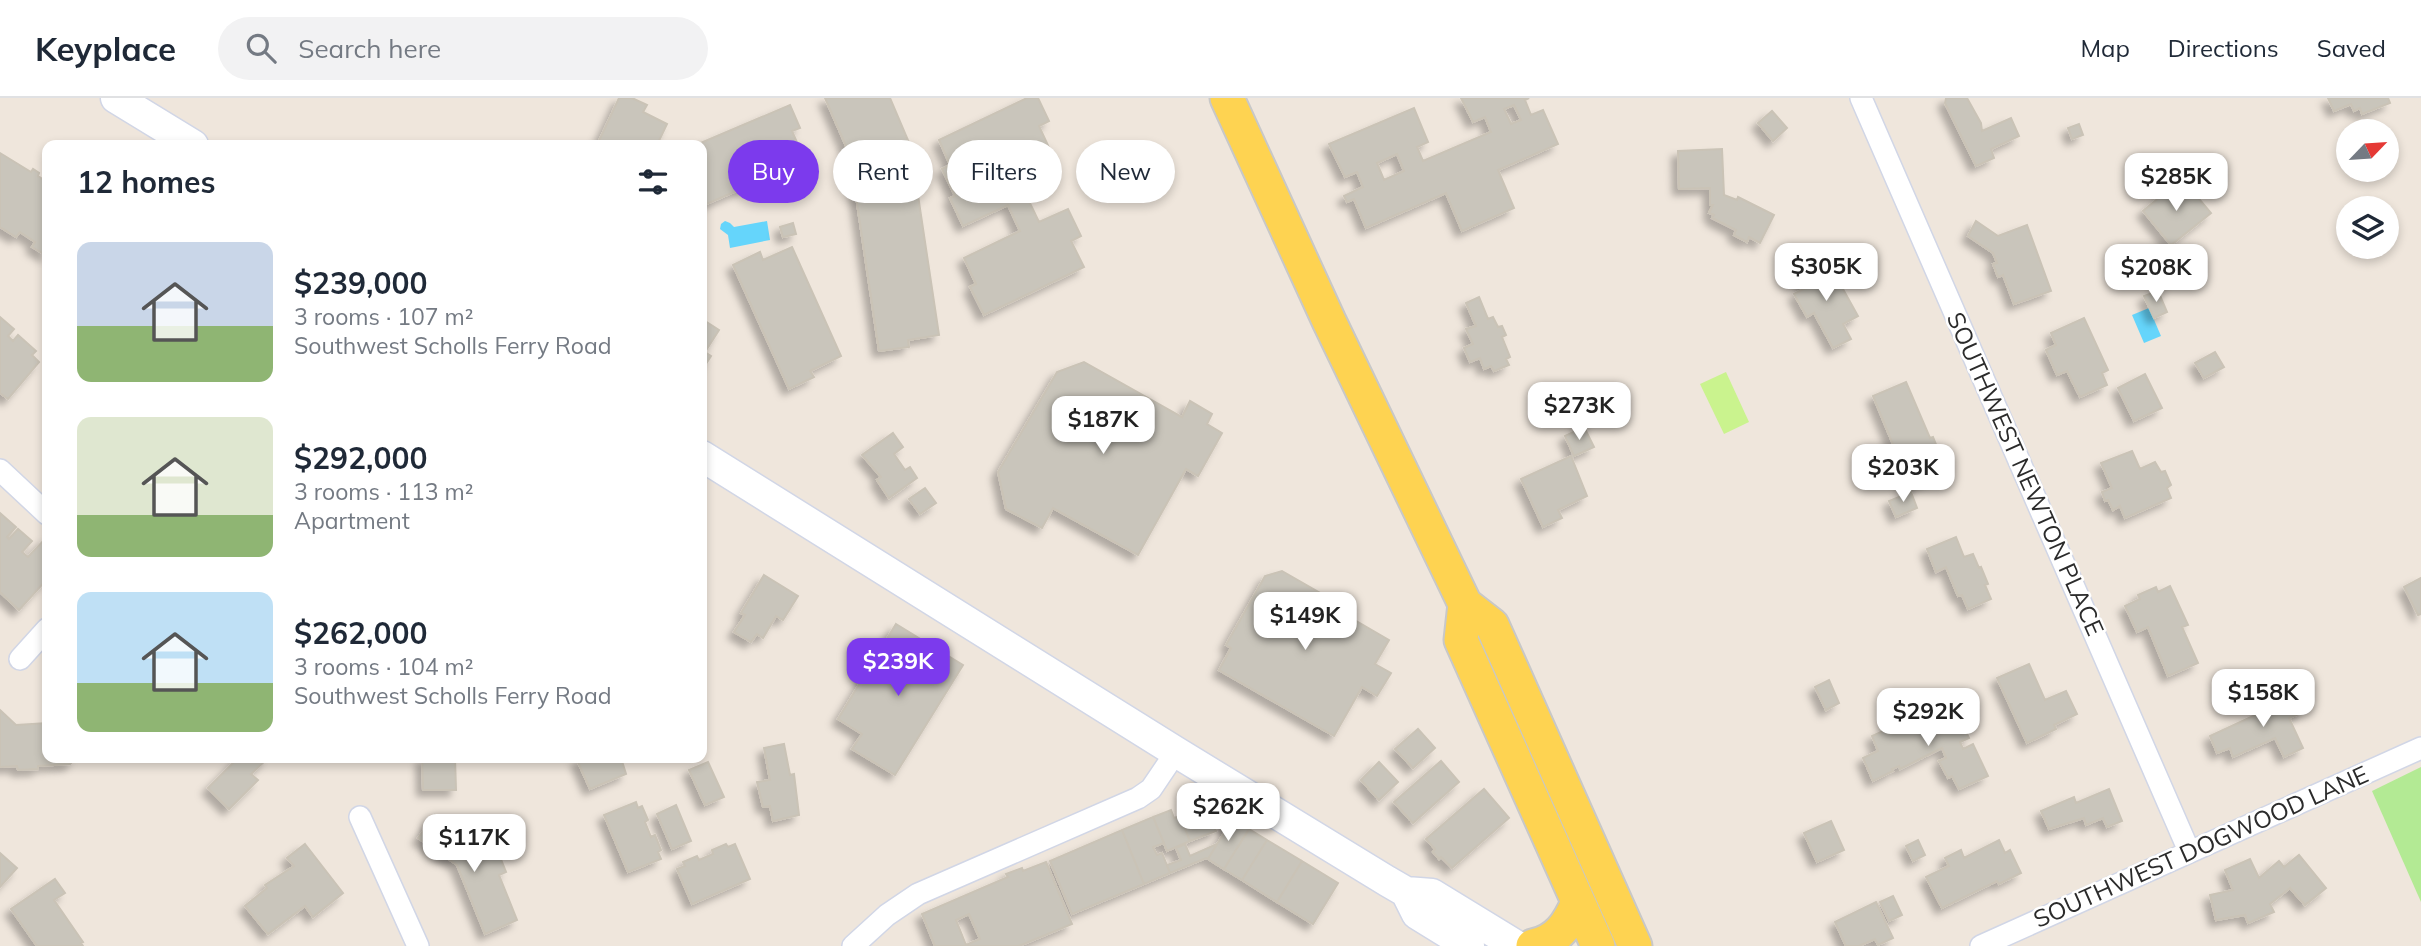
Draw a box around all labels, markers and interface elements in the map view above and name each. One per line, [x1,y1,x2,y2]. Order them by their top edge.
search box [218,17,708,80]
text: Keyplace [35,28,176,69]
icon: search [242,29,280,67]
text: Search here [298,32,441,65]
text: Map [2080,33,2130,63]
text: Directions [2168,33,2279,63]
text: Saved [2317,33,2386,63]
north arrow [2336,119,2399,182]
map controls [2336,119,2399,259]
chip: Buy [728,140,819,203]
chip: Rent [833,140,933,203]
chip: Filters [947,140,1062,203]
chip: New [1076,140,1175,203]
pin: $285K [2127,153,2225,213]
text: $285K [2141,161,2211,190]
text: 12 homes [77,163,216,201]
icon: filters [634,163,672,201]
button: layers [2336,196,2399,259]
pin: $305K [1777,244,1875,303]
pin: $208K [2107,244,2205,304]
text: $305K [1791,251,1861,280]
text: $208K [2121,252,2191,281]
text: $239,000 [294,264,427,302]
icon: home [133,270,217,354]
text: 3 rooms · 107 m² [294,302,474,331]
street label: SOUTHWEST NEWTON PLACE [1941,307,2111,640]
text: Southwest Scholls Ferry Road [294,331,612,360]
pin: $273K [1530,382,1628,442]
text: $273K [1544,390,1614,419]
pin: $187K [1054,396,1152,456]
text: $187K [1068,404,1138,433]
text: $292,000 [294,439,427,477]
pin: $203K [1854,444,1952,504]
icon: home [133,445,217,529]
text: $203K [1868,452,1938,481]
text: 3 rooms · 113 m² [294,477,474,506]
text: Apartment [294,506,410,535]
pin: $149K [1256,592,1354,652]
text: $149K [1270,600,1340,629]
text: $262,000 [294,614,427,652]
icon: home [133,620,217,704]
pin: $239K [849,638,947,698]
text: $239K [863,646,933,675]
text: 3 rooms · 104 m² [294,652,474,681]
pin: $158K [2214,670,2312,729]
text: $158K [2228,677,2298,706]
text: Southwest Scholls Ferry Road [294,681,612,710]
pin: $292K [1879,688,1977,748]
text: $292K [1893,696,1963,725]
street label: SOUTHWEST DOGWOOD LANE [2029,758,2373,934]
pin: $262K [1179,784,1277,843]
text: $262K [1193,791,1263,820]
pin: $117K [425,814,523,874]
text: $117K [439,822,509,851]

